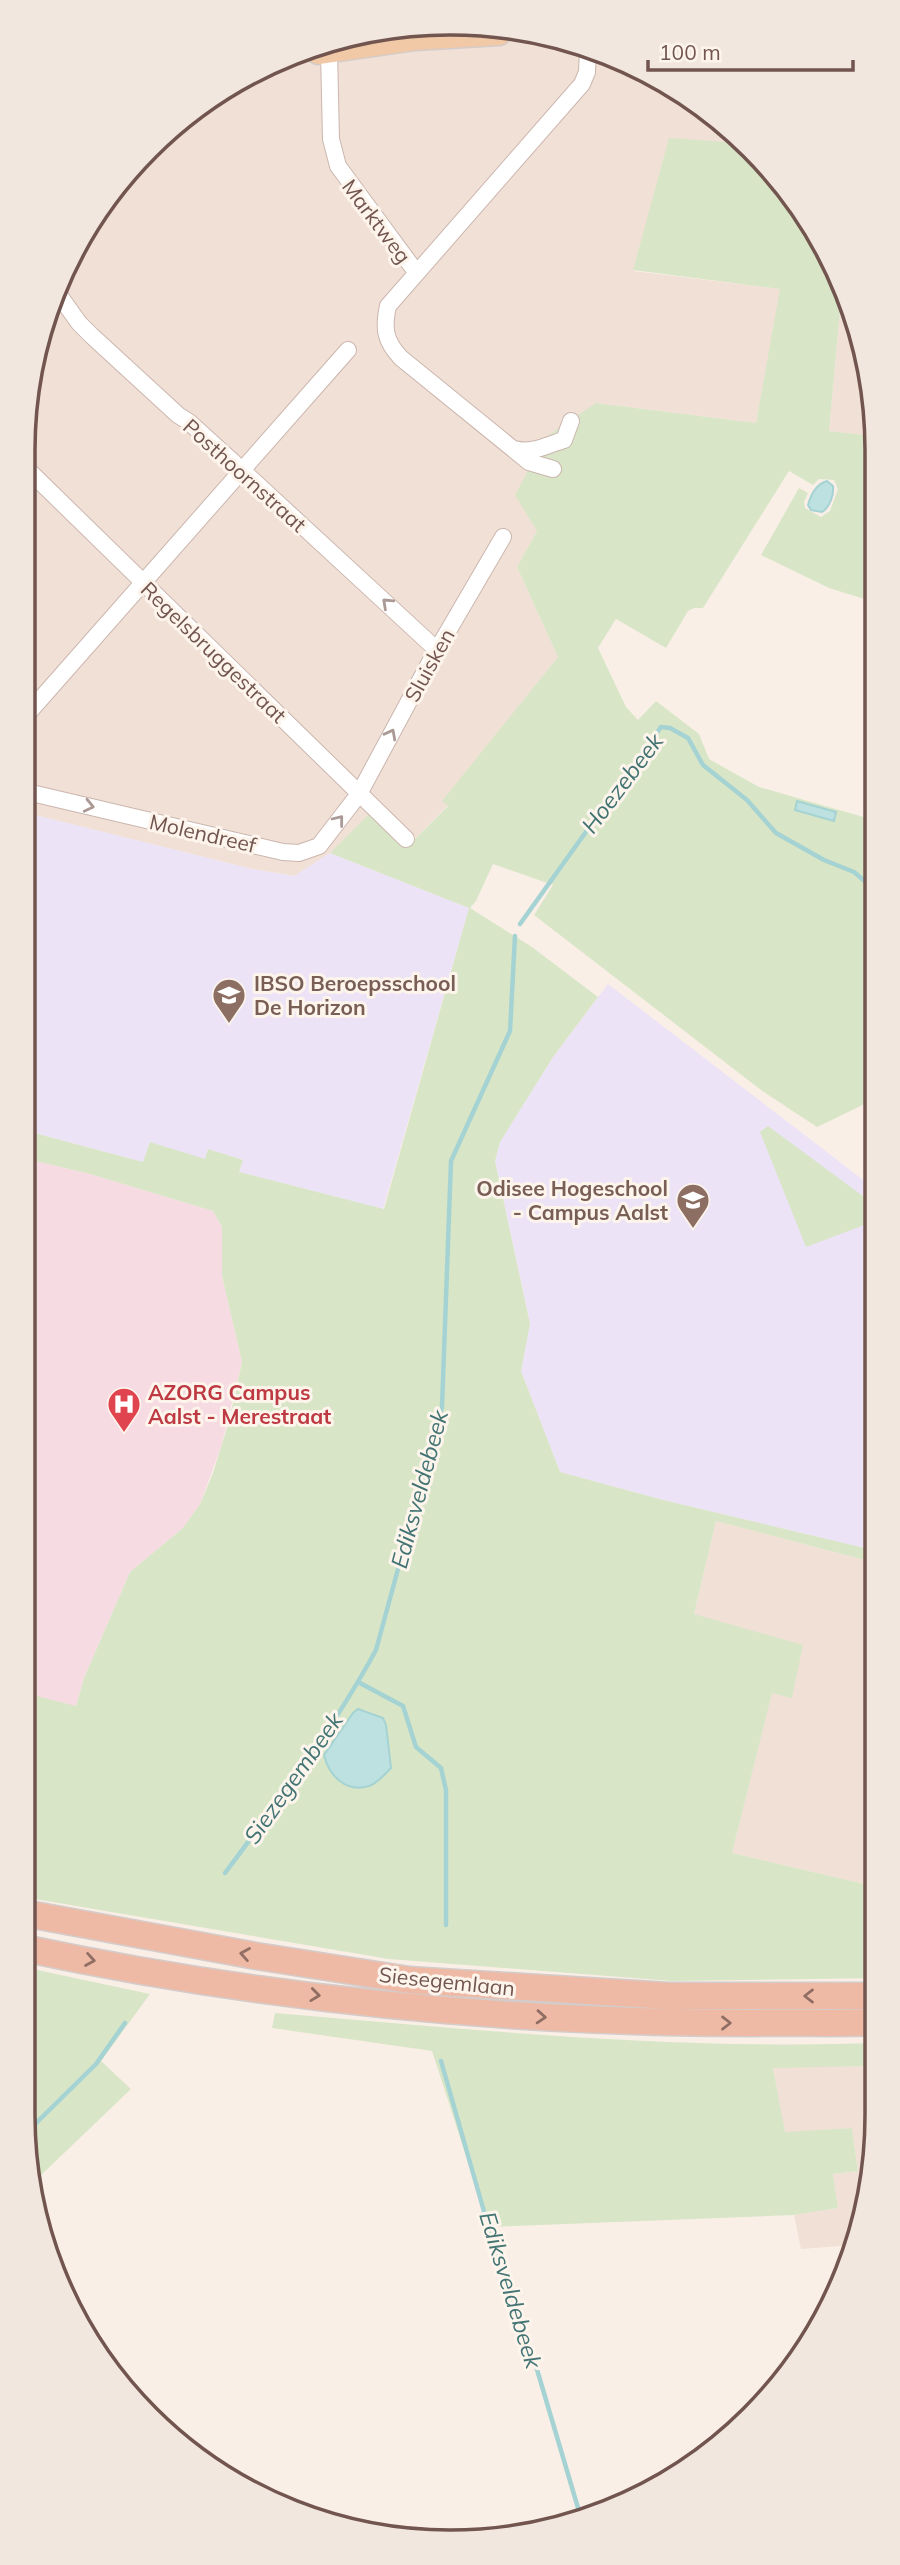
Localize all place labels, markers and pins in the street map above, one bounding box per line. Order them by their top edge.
place label: IBSO Beroepsschool De Horizon [254,970,456,1020]
school or university icon: IBSO Beroepsschool De Horizon [210,976,248,1025]
place label: Odisee Hogeschool - Campus Aalst [476,1175,668,1225]
school or university icon: Odisee Hogeschool - Campus Aalst [674,1181,712,1230]
place label: AZORG Campus Aalst - Merestraat [148,1379,331,1429]
hospital icon: AZORG Campus Aalst - Merestraat [105,1385,143,1434]

